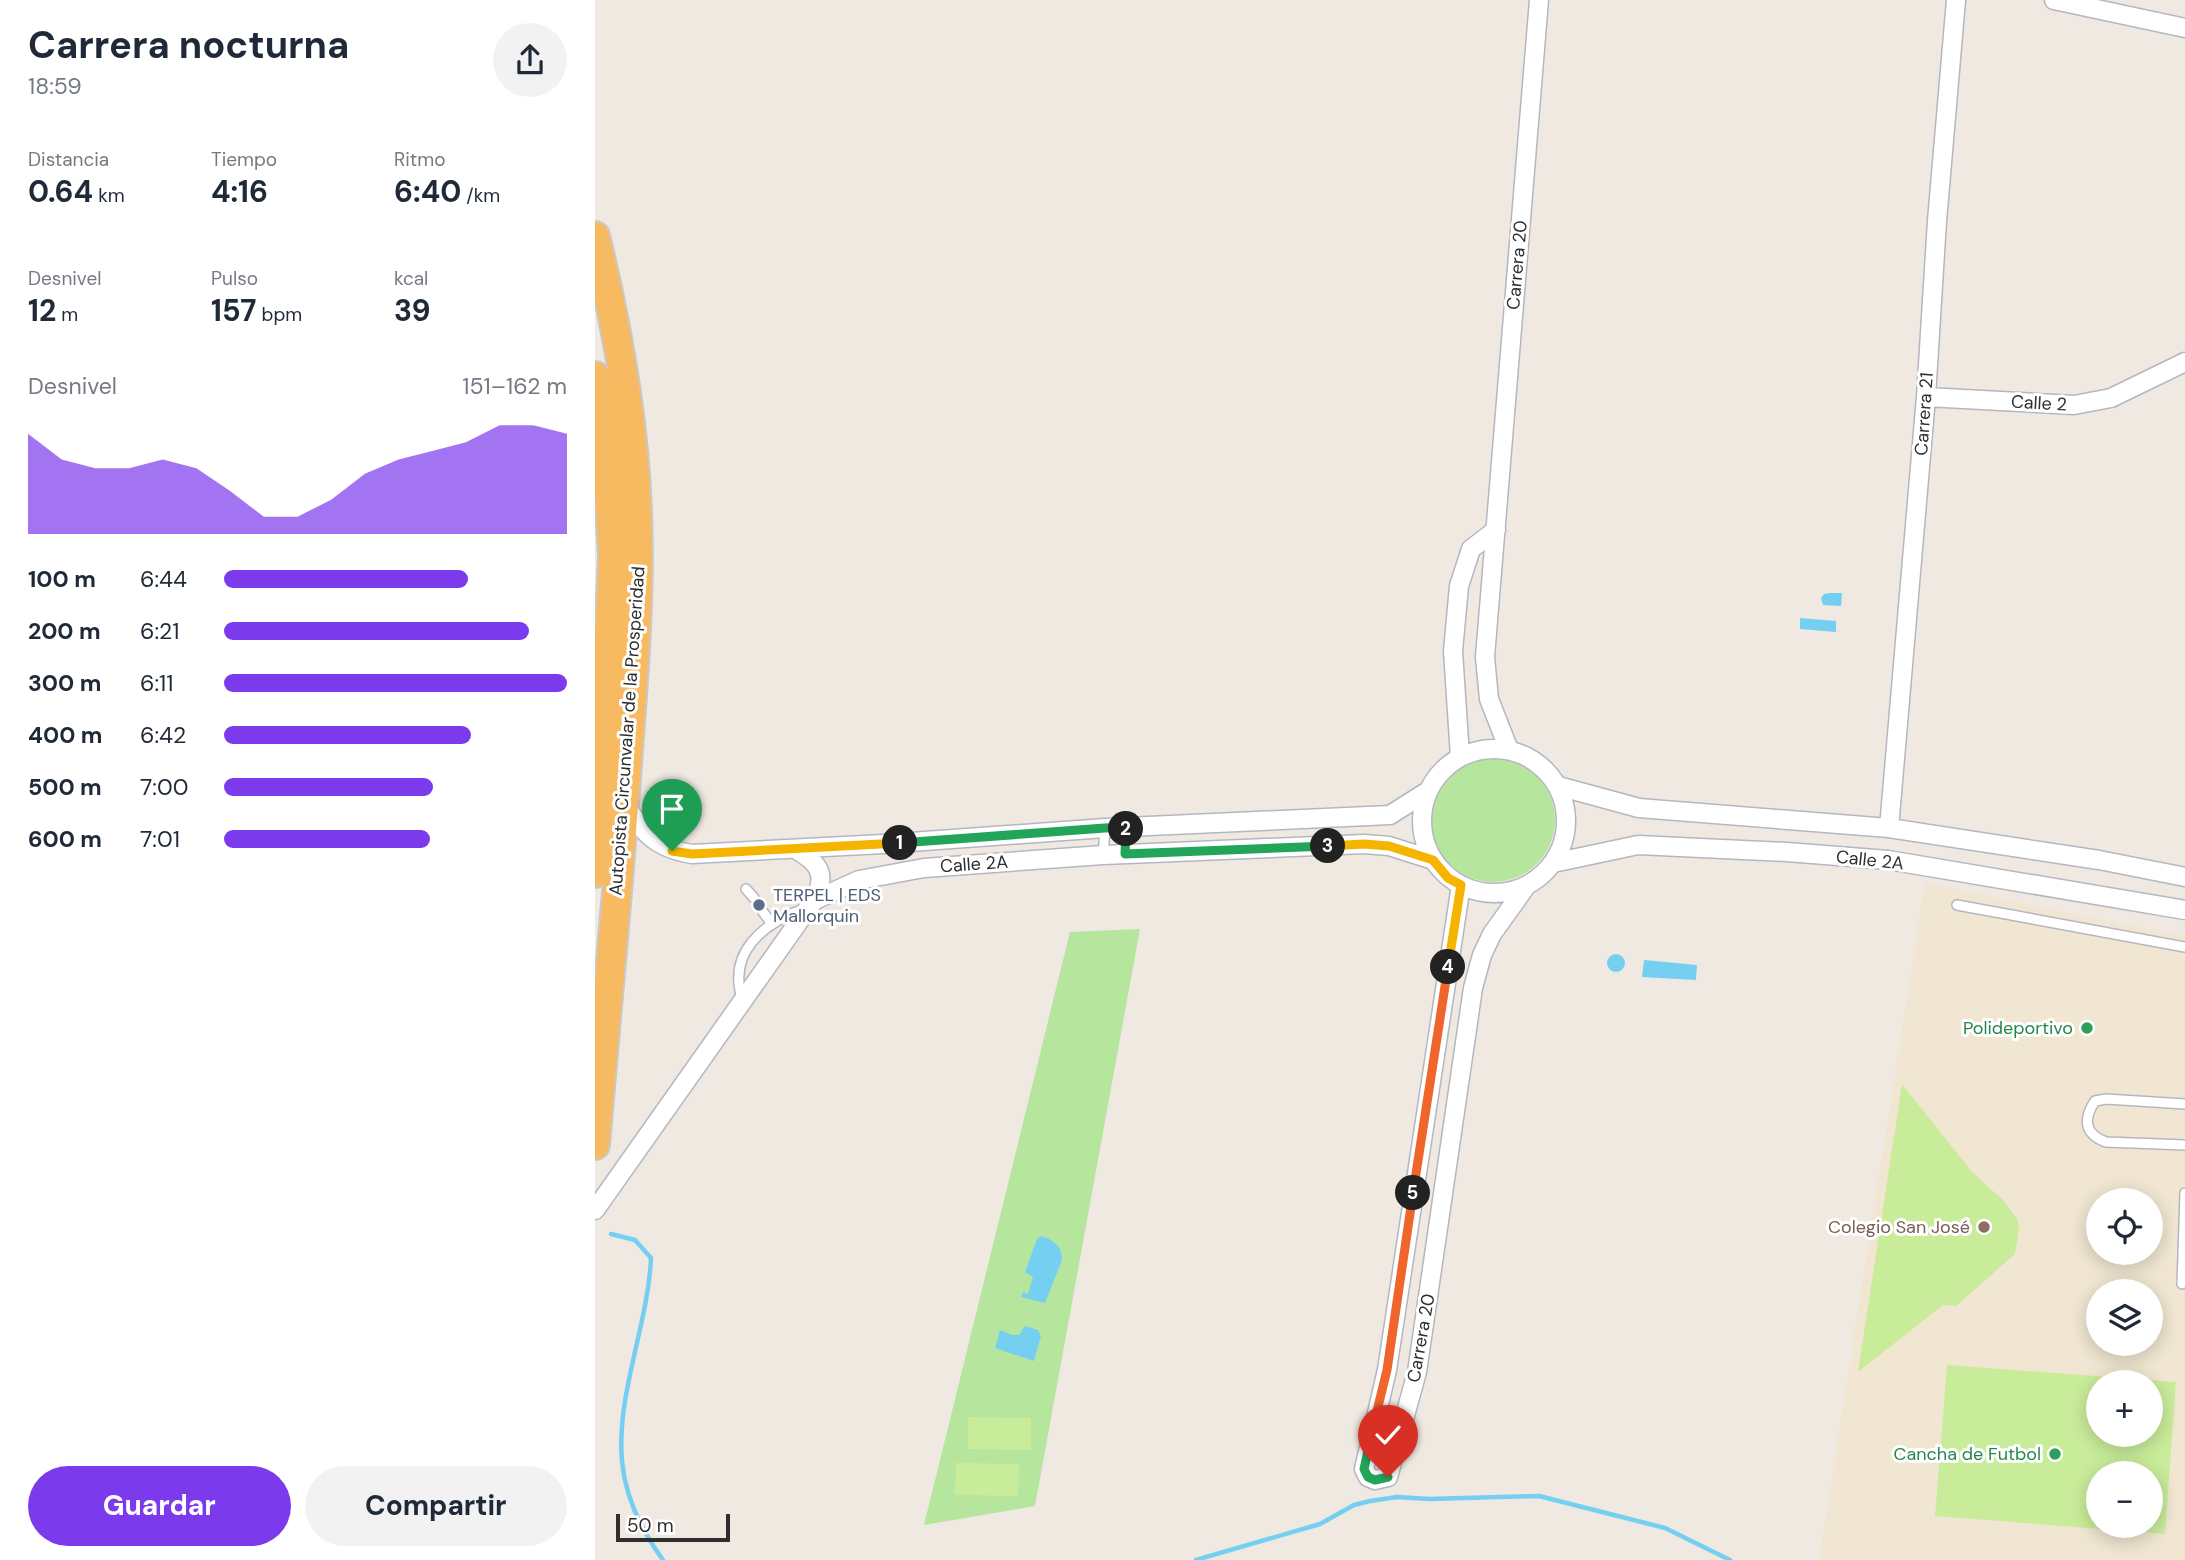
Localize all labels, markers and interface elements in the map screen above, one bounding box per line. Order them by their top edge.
text: Carrera nocturna [28,20,349,70]
button: share [493,23,567,97]
text: 18:59 [28,71,82,101]
text: Distancia [28,147,109,172]
text: Tiempo [211,147,277,172]
text: Ritmo [394,147,446,172]
text: 0.64 [28,172,93,211]
text: 4:16 [211,172,268,211]
text: 6:40 [394,172,461,211]
text: km [93,183,125,208]
text: /km [461,183,500,208]
street label: Carrera 20 [1501,219,1533,311]
text: Desnivel [28,266,101,291]
text: Pulso [211,266,258,291]
text: kcal [394,266,428,291]
text: 12 [28,291,56,330]
text: 157 [211,291,256,330]
text: 39 [394,291,430,330]
text: m [56,302,78,327]
text: bpm [256,302,302,327]
text: Desnivel [28,371,117,401]
text: 151–162 m [462,371,567,401]
street label: Carrera 21 [1909,372,1939,456]
street label: Calle 2 [2010,390,2068,416]
text: 100 m [28,564,96,594]
text: 6:44 [140,564,187,594]
street label: Autopista Circunvalar de la Prosperidad [604,566,650,896]
text: 200 m [28,616,101,646]
text: 6:21 [140,616,180,646]
text: 300 m [28,668,101,698]
text: 6:11 [140,668,173,698]
text: 400 m [28,720,102,750]
text: 6:42 [140,720,186,750]
text: 500 m [28,772,102,802]
text: 7:00 [140,772,188,802]
pin [642,779,702,851]
icon: arrive [653,790,691,828]
pin: 2 [1109,812,1143,846]
text: 2 [1120,816,1131,841]
text: 600 m [28,824,102,854]
text: 7:01 [140,824,180,854]
pin: 1 [883,826,917,860]
pin: 3 [1311,828,1345,864]
text: 1 [896,830,903,855]
text: 3 [1322,833,1333,858]
street label: Calle 2A [1835,845,1905,875]
street label: Calle 2A [939,850,1009,878]
place label: TERPEL | EDS Mallorquin [773,883,881,928]
marker: TERPEL | EDS Mallorquin [751,897,767,913]
pin: 4 [1431,950,1465,984]
text: 4 [1441,954,1454,979]
place label: Polideportivo [1963,1016,2073,1040]
marker: Polideportivo [2079,1020,2095,1036]
pin: 5 [1395,1176,1431,1210]
text: 5 [1407,1180,1418,1205]
map controls [2086,1188,2163,1538]
button: locate [2086,1188,2163,1265]
place label: Colegio San José [1828,1215,1970,1239]
marker: Colegio San José [1976,1219,1992,1235]
button: layers [2086,1279,2163,1356]
street label: Carrera 20 [1401,1292,1441,1384]
button: + [2086,1370,2163,1447]
pin [1358,1405,1418,1477]
icon: check [1369,1416,1407,1454]
place label: Cancha de Futbol [1893,1442,2041,1466]
marker: Cancha de Futbol [2047,1446,2063,1462]
button: − [2086,1461,2163,1538]
button: Guardar [28,1466,291,1546]
button: Compartir [305,1466,567,1546]
scale bar [616,1511,730,1543]
text: 50 m [627,1513,674,1538]

